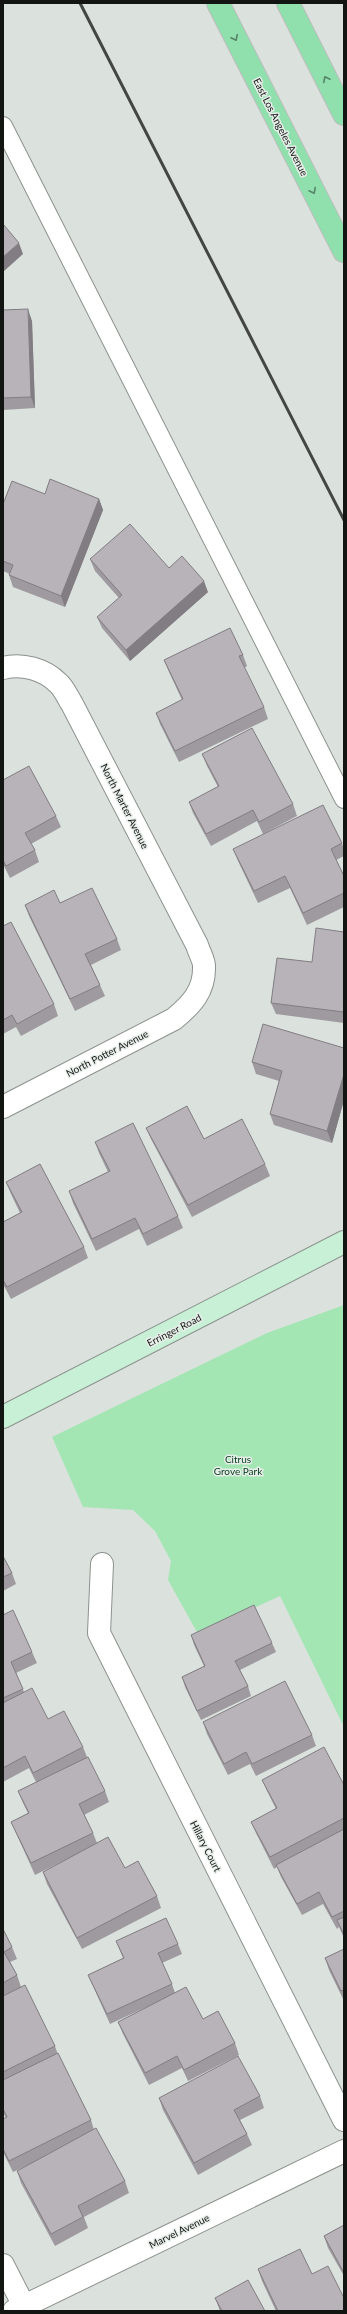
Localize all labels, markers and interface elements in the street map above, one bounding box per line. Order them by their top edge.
one-way arrow [231,34,238,41]
street label: East Los Angeles Avenue [251,76,311,178]
one-way arrow [324,76,331,84]
one-way arrow [309,187,316,194]
street label: North Marter Avenue [98,761,152,851]
street label: North Potter Avenue [64,1027,150,1079]
street label: Erringer Road [145,1311,203,1349]
park label: Citrus Grove Park [214,1453,263,1477]
street label: Hillary Court [188,1818,224,1874]
street label: Marvel Avenue [147,2211,211,2251]

